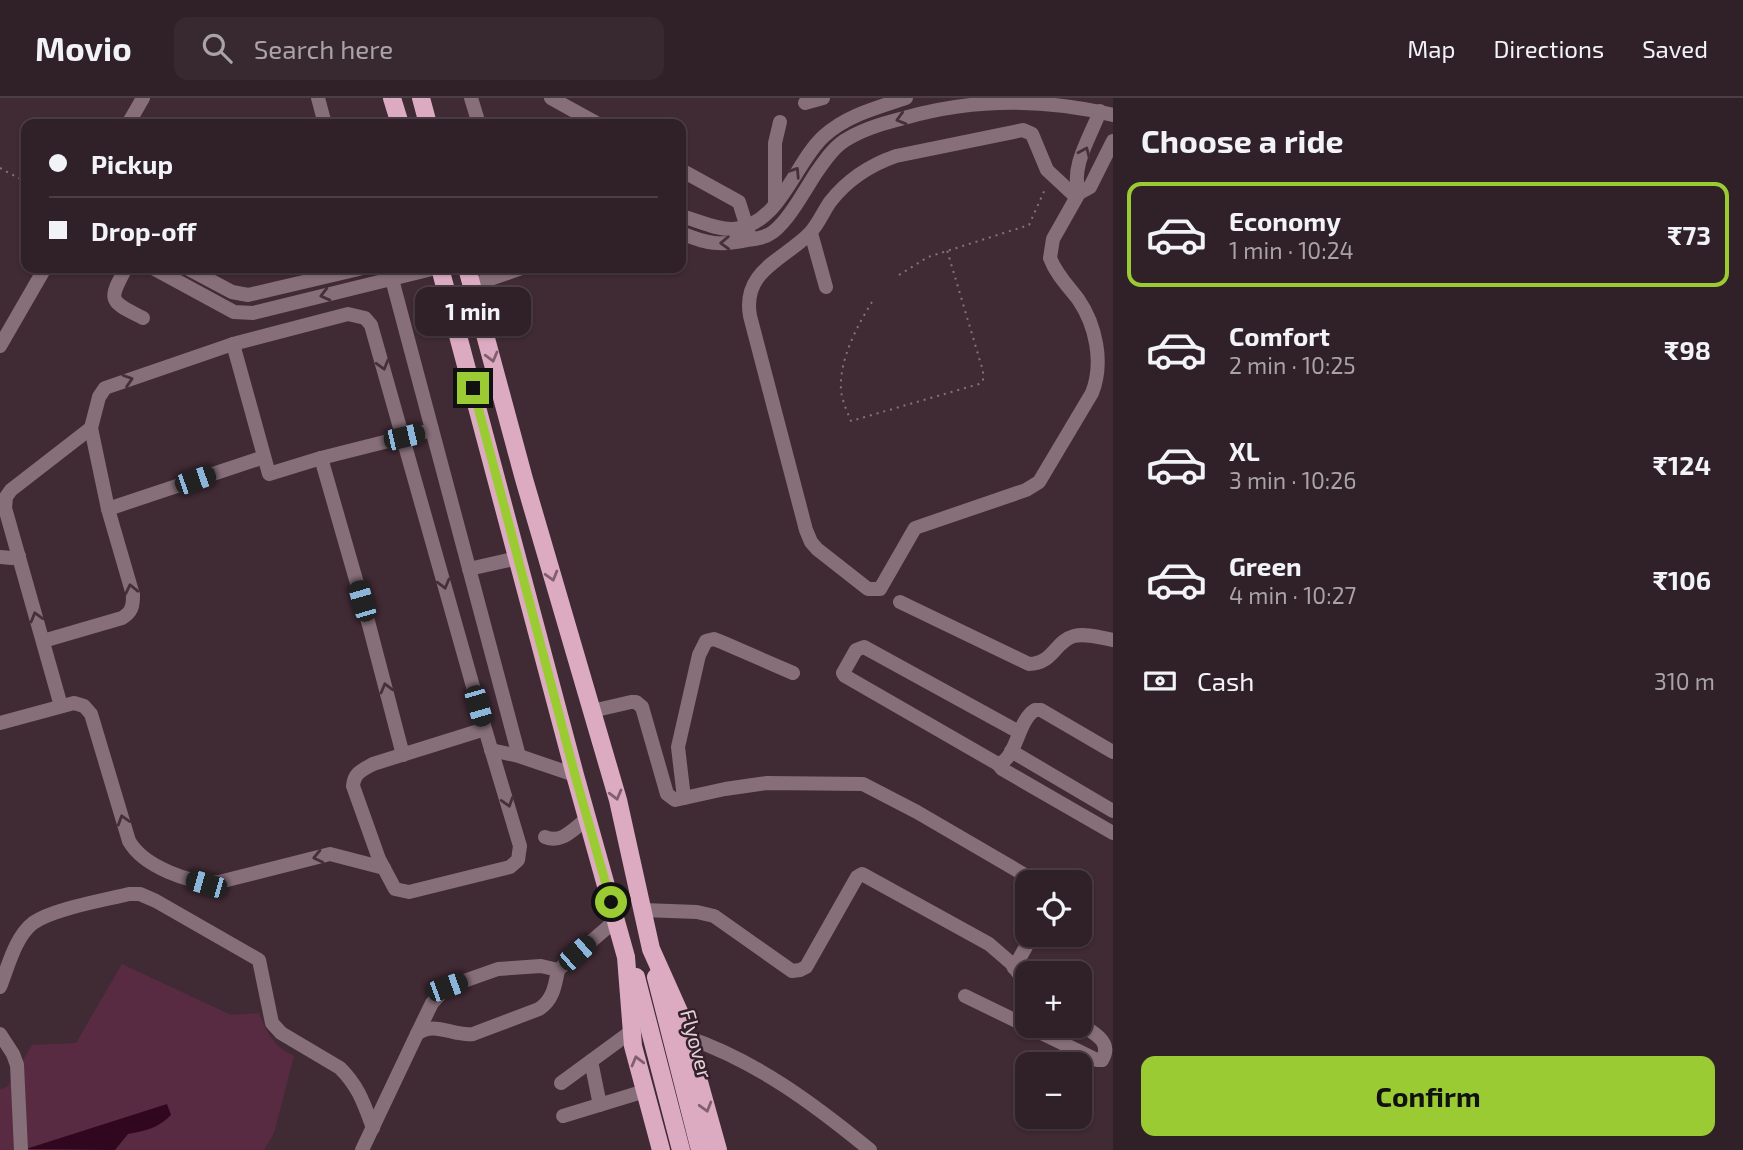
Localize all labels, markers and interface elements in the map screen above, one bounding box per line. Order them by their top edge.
search box [174,17,664,80]
text: Movio [35,28,132,68]
icon: search [198,29,236,67]
text: Search here [254,33,393,64]
text: Map [1407,34,1455,63]
text: Directions [1493,34,1604,63]
text: Saved [1642,34,1708,63]
one-way arrow [895,110,907,125]
text: Choose a ride [1141,121,1344,159]
one-way arrow [1076,146,1090,158]
text: Pickup [91,148,173,179]
one-way arrow [787,167,800,180]
icon: car [1145,203,1208,266]
text: Economy [1229,205,1341,236]
text: Drop-off [91,215,196,246]
text: ₹73 [1667,219,1711,250]
one-way arrow [719,236,730,251]
text: 1 min · 10:24 [1229,236,1354,264]
callout: 1 min [415,286,531,336]
one-way arrow [319,287,331,301]
text: 1 min [445,297,501,325]
icon: car [1145,318,1208,381]
text: Comfort [1229,320,1330,351]
text: ₹98 [1664,334,1711,365]
one-way arrow [484,351,498,363]
text: 2 min · 10:25 [1229,351,1356,379]
one-way arrow [374,359,389,371]
route end [457,372,489,404]
one-way arrow [122,373,134,388]
car [382,422,427,452]
icon: car [1145,433,1208,496]
text: XL [1229,435,1260,466]
text: ₹124 [1653,449,1711,480]
car [172,463,219,497]
text: 3 min · 10:26 [1229,466,1356,494]
icon: car [1145,548,1208,611]
text: Green [1229,550,1302,581]
text: ₹106 [1653,564,1711,595]
one-way arrow [544,570,559,582]
car [347,578,378,624]
one-way arrow [436,578,451,590]
text: 4 min · 10:27 [1229,581,1356,609]
one-way arrow [124,583,139,595]
one-way arrow [29,611,44,623]
icon: cash [1141,662,1179,700]
text: Cash [1197,665,1254,696]
text: 310 m [1654,667,1715,695]
one-way arrow [379,683,394,695]
car [463,683,494,729]
one-way arrow [608,789,623,801]
one-way arrow [499,796,514,808]
one-way arrow [116,815,131,827]
one-way arrow [312,849,324,863]
car [183,868,230,900]
map controls [1015,870,1092,1129]
button: locate [1015,870,1092,947]
route start [595,886,627,918]
car [555,931,600,975]
button: + [1015,961,1092,1038]
car [424,970,471,1004]
street label: Flyover [676,1006,719,1081]
button: − [1015,1052,1092,1129]
one-way arrow [631,1055,645,1067]
button: Confirm [1141,1056,1715,1136]
one-way arrow [697,1101,712,1113]

